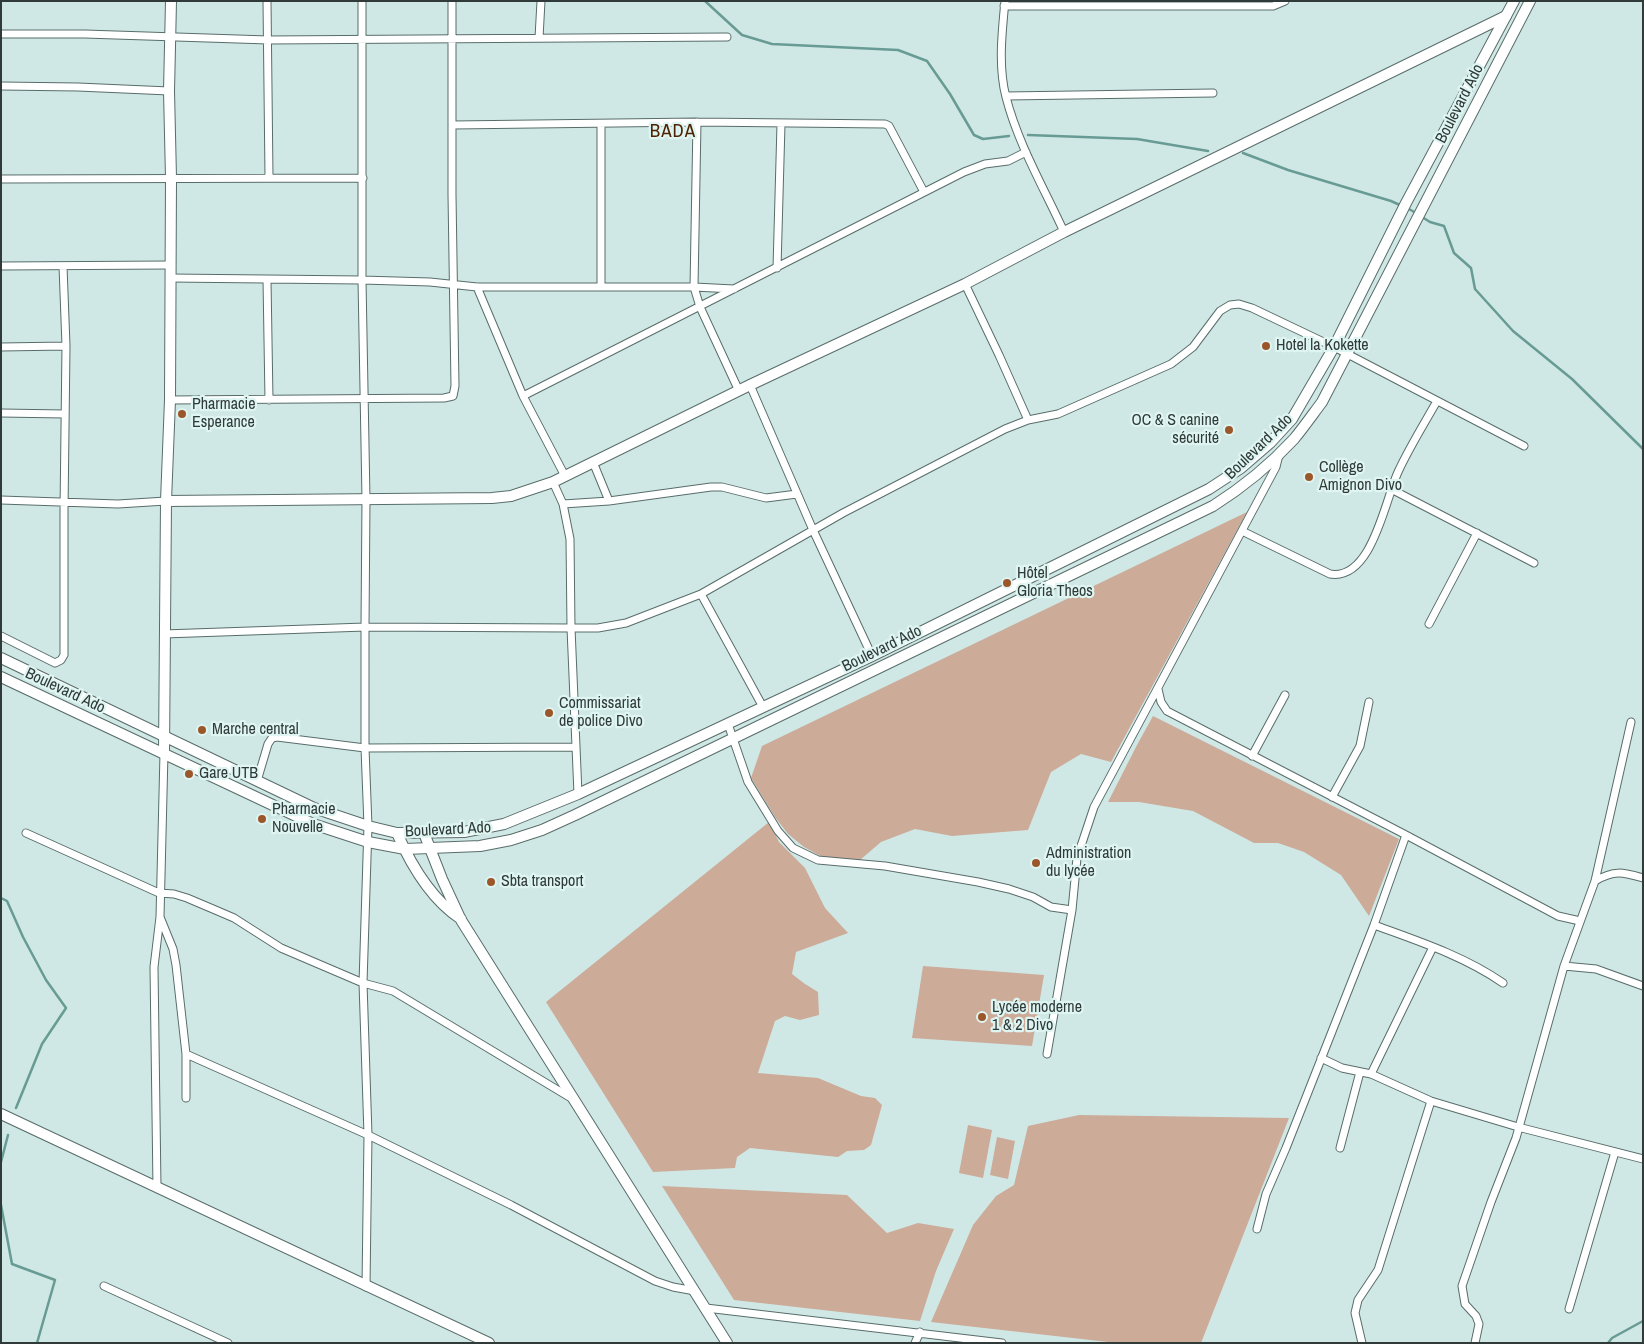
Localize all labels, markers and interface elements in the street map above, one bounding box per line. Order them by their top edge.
street label: Boulevard Ado [1432,61,1488,147]
district label: BADA [649,121,697,143]
place label: Hotel la Kokette [1276,336,1369,356]
marker: Hotel la Kokette [1260,340,1272,352]
place label: Pharmacie Esperance [192,395,255,433]
marker: Pharmacie Esperance [176,408,188,420]
street label: Boulevard Ado [1221,410,1297,484]
place label: OC & S canine sécurité [1131,411,1219,449]
marker: OC & S canine sécurité [1223,424,1235,436]
place label: Collège Amignon Divo [1319,458,1402,496]
marker: Collège Amignon Divo [1303,471,1315,483]
place label: Hôtel Gloria Theos [1017,564,1093,602]
marker: Hôtel Gloria Theos [1001,577,1013,589]
street label: Boulevard Ado [839,622,925,676]
street label: Boulevard Ado [22,664,108,718]
place label: Commissariat de police Divo [559,694,643,732]
marker: Commissariat de police Divo [543,707,555,719]
place label: Marche central [212,720,299,740]
marker: Marche central [196,724,208,736]
place label: Gare UTB [199,764,258,784]
marker: Gare UTB [183,768,195,780]
place label: Pharmacie Nouvelle [272,800,335,838]
marker: Pharmacie Nouvelle [256,813,268,825]
street label: Boulevard Ado [405,818,491,842]
place label: Administration du lycée [1046,844,1131,882]
marker: Administration du lycée [1030,857,1042,869]
place label: Sbta transport [501,872,583,892]
marker: Sbta transport [485,876,497,888]
place label: Lycée moderne 1 & 2 Divo [992,998,1082,1036]
marker: Lycée moderne 1 & 2 Divo [976,1011,988,1023]

